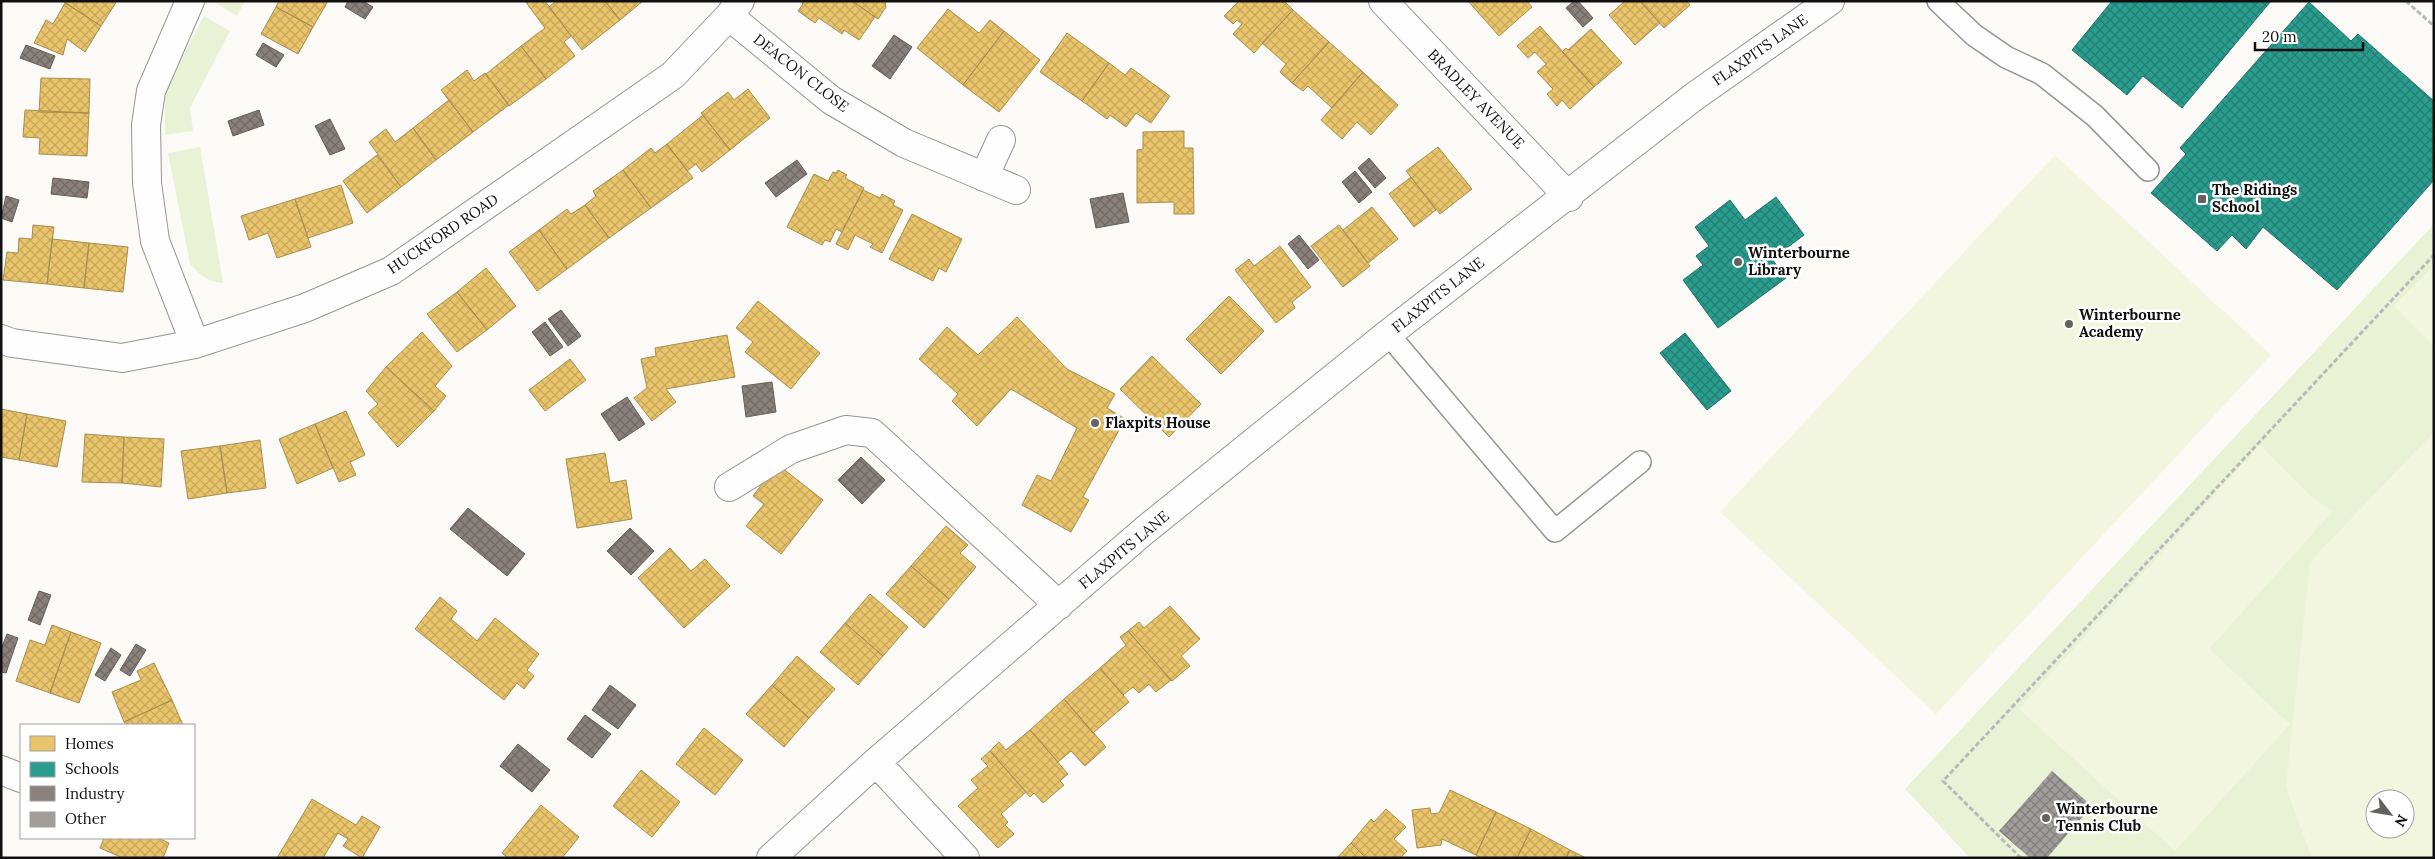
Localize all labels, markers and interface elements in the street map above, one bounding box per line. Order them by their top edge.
street label: FLAXPITS LANE [1708,10,1811,90]
scale bar [2255,20,2362,52]
text: 20 m [2262,27,2297,46]
street label: DEACON CLOSE [750,29,853,116]
street label: BRADLEY AVENUE [1424,45,1529,152]
place label: The Ridings School [2212,180,2297,216]
street label: HUCKFORD ROAD [384,189,502,278]
marker: The Ridings School [2196,193,2208,205]
place label: Winterbourne Library [1748,243,1850,279]
street label: FLAXPITS LANE [1388,253,1488,337]
marker: Winterbourne Library [1732,256,1744,268]
place label: Winterbourne Academy [2079,305,2181,341]
marker: Winterbourne Academy [2063,318,2075,330]
place label: Flaxpits House [1105,413,1211,432]
marker: Flaxpits House [1089,417,1101,429]
street label: FLAXPITS LANE [1075,506,1173,593]
legend [20,724,195,839]
text: Homes [65,734,114,753]
text: Schools [65,759,119,778]
text: Industry [65,784,124,803]
north arrow [2365,789,2415,839]
place label: Winterbourne Tennis Club [2056,799,2158,835]
text: Other [65,809,107,828]
text: N [2391,811,2412,830]
marker: Winterbourne Tennis Club [2040,812,2052,824]

